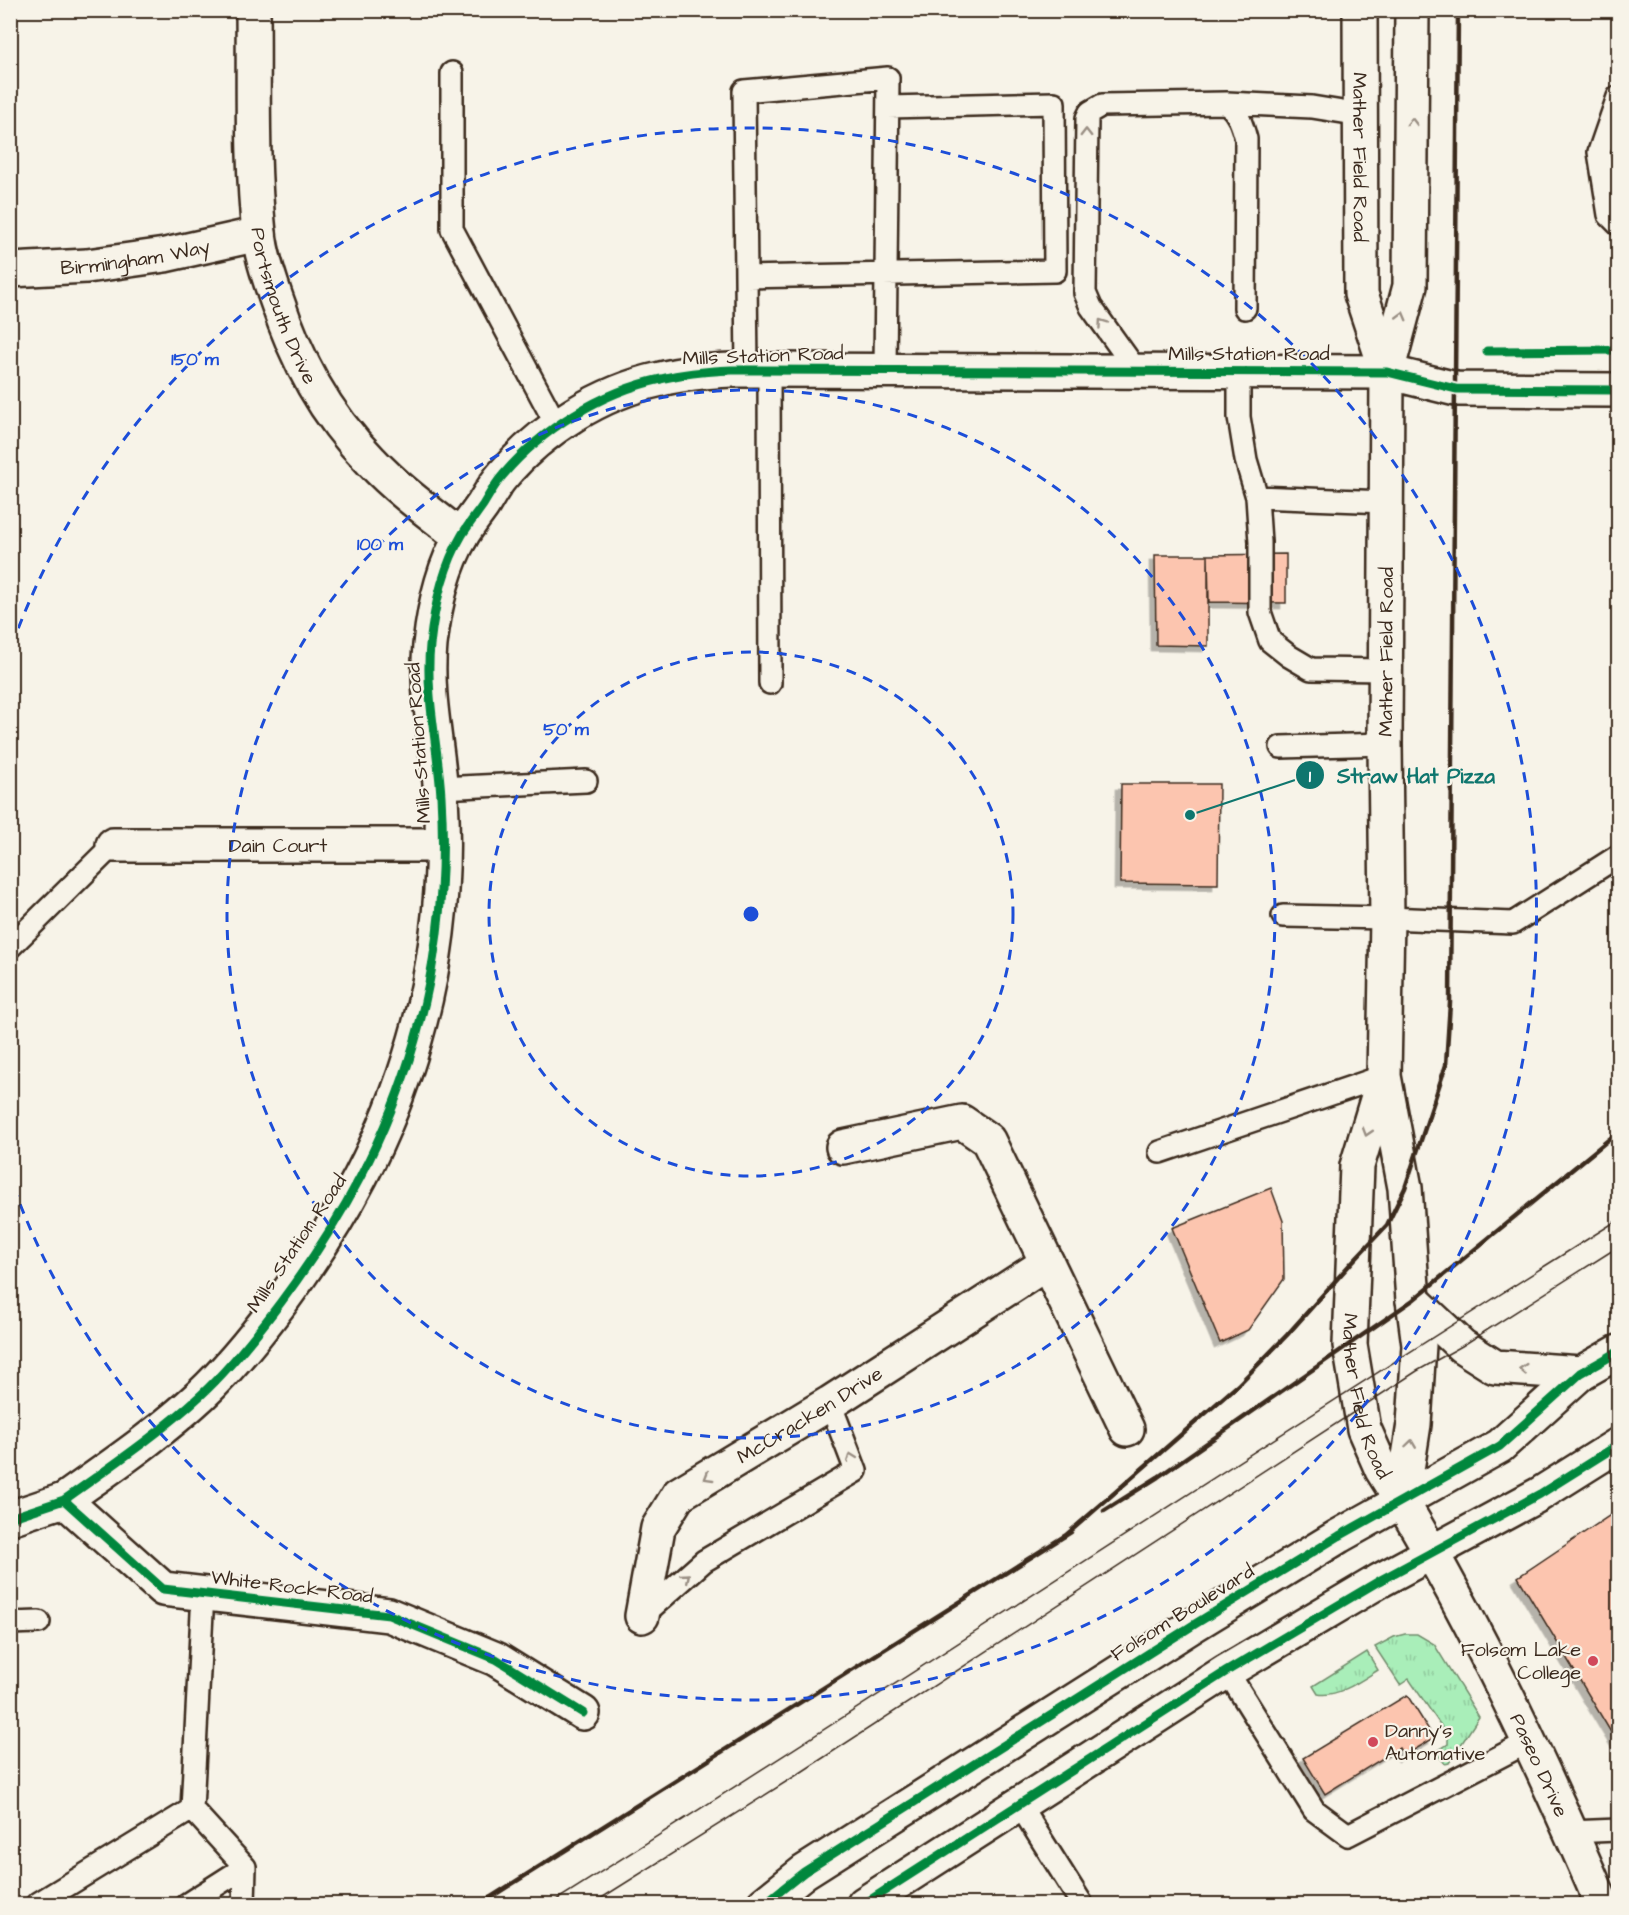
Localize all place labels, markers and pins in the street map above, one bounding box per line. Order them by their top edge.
callout: Straw Hat Pizza [1295,756,1507,795]
centre of rings [741,904,761,924]
place label: Folsom Lake College [1461,1636,1581,1688]
marker: Folsom Lake College [1586,1654,1600,1668]
place label: Danny's Automative [1385,1717,1486,1768]
marker: Danny's Automative [1366,1735,1380,1749]

